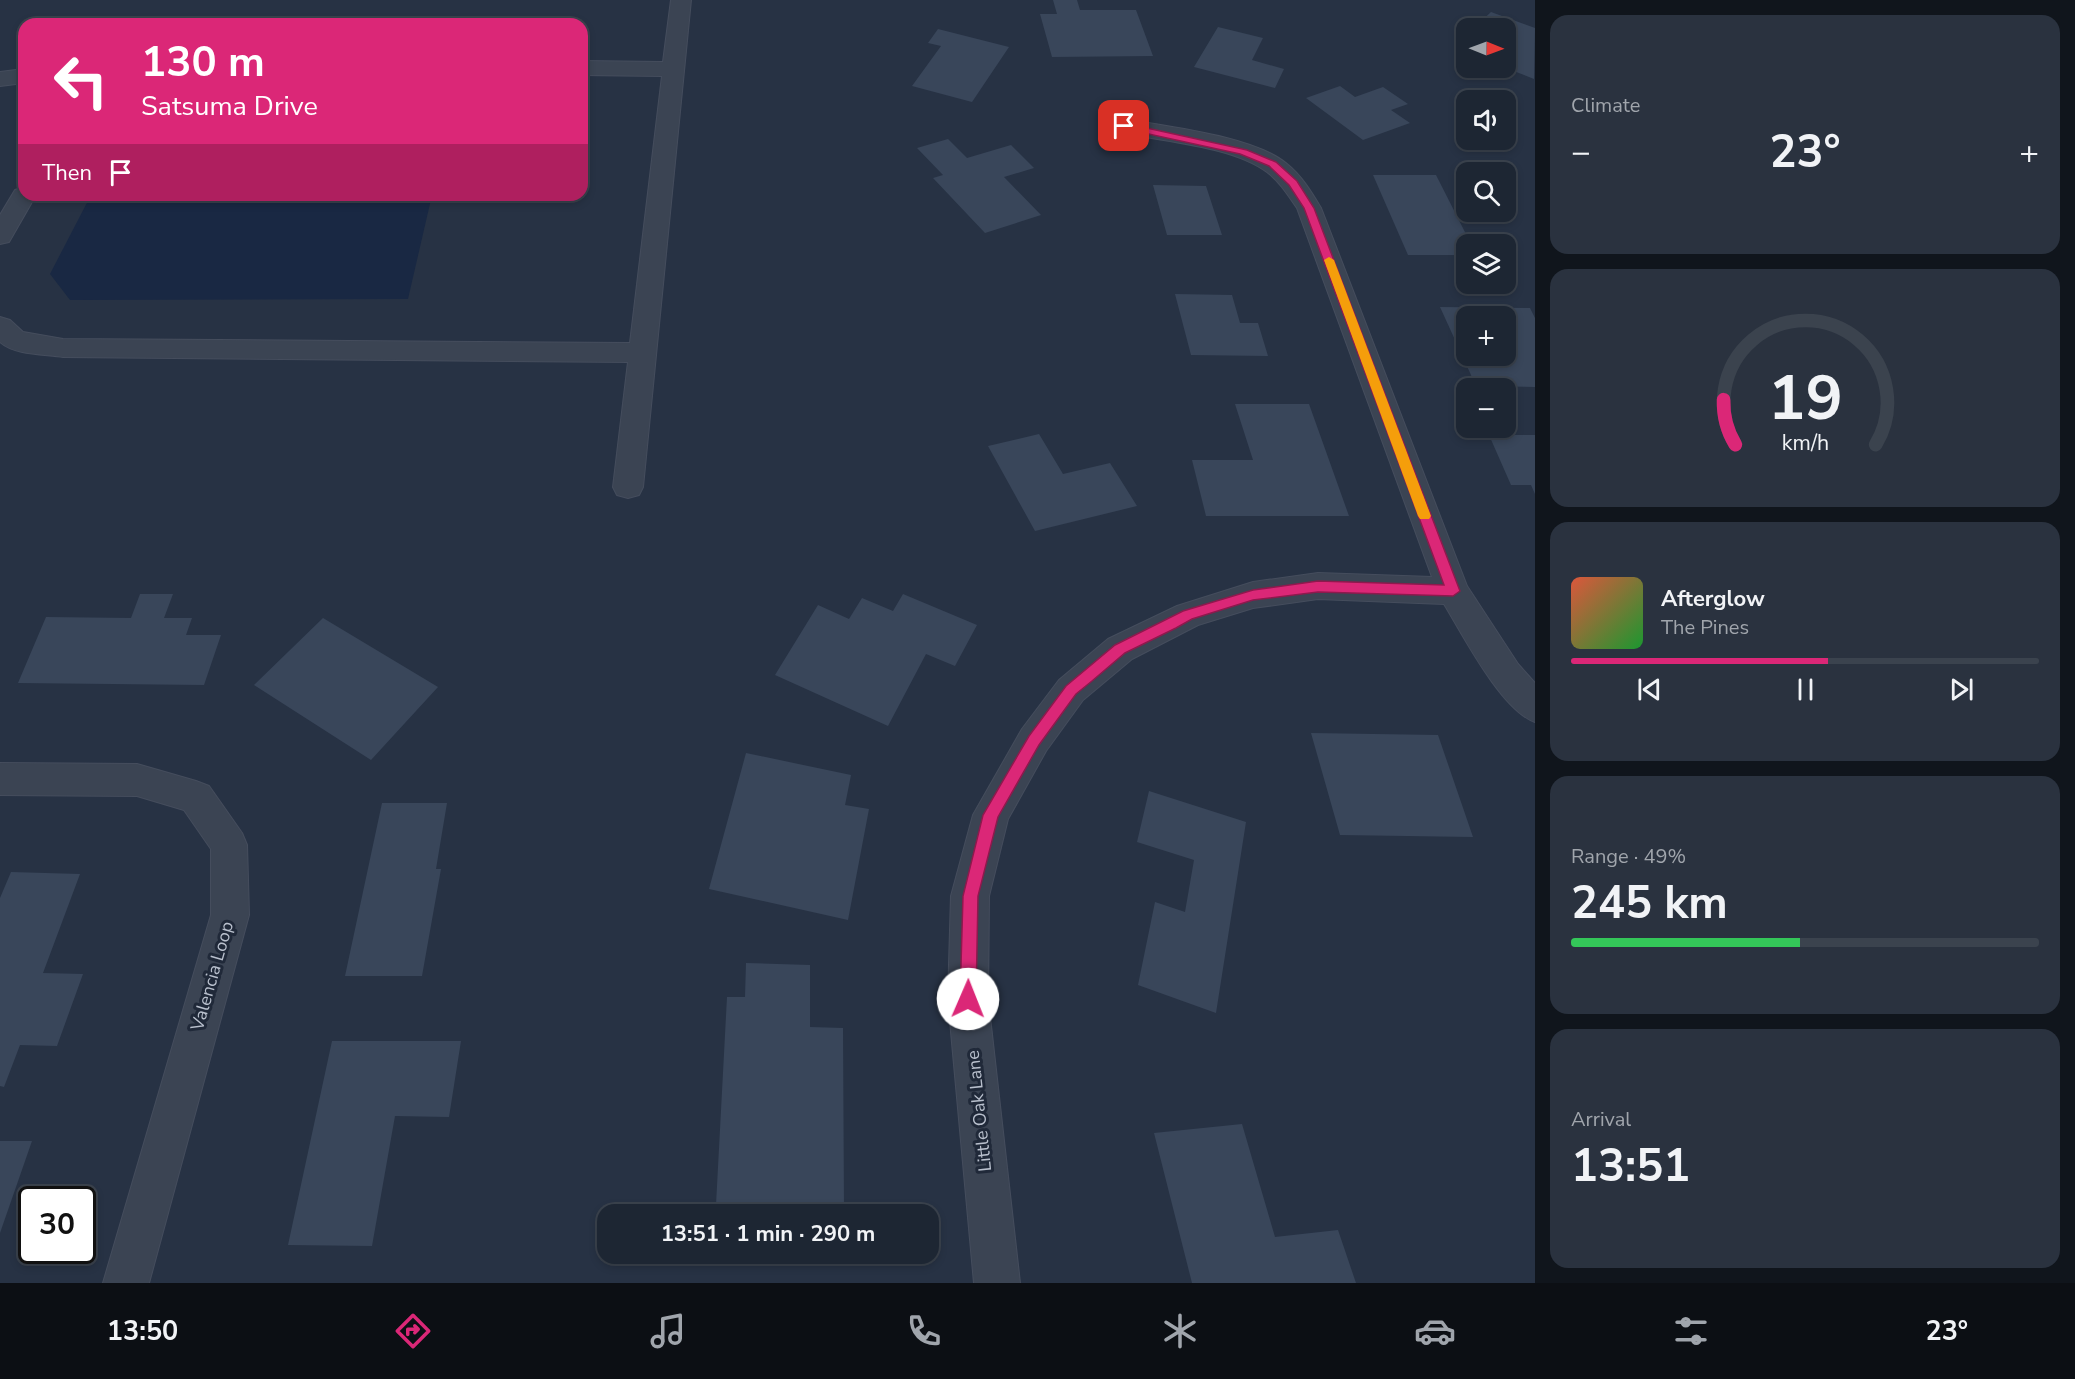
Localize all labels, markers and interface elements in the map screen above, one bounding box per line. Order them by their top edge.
north arrow [1456,18,1516,78]
map controls [1456,18,1516,438]
text: 130 m [141,34,265,91]
icon: left [42,42,120,120]
text: Satsuma Drive [141,88,318,125]
button: sound [1456,90,1516,150]
text: Climate [1571,92,1640,119]
pin [1098,100,1149,151]
icon: arrive [1107,109,1140,142]
text: 23° [1769,122,1841,183]
text: − [1571,130,1591,175]
text: + [2019,130,2039,175]
icon: arrive [104,156,137,189]
text: Then [42,158,92,188]
button: search [1456,162,1516,222]
button: layers [1456,234,1516,294]
button: + [1456,306,1516,366]
text: 19 [1768,356,1842,441]
button: − [1456,378,1516,438]
text: km/h [1781,428,1829,458]
text: Afterglow [1661,584,1765,614]
text: The Pines [1661,614,1749,641]
icon: previous [1633,673,1666,706]
icon: pause [1789,673,1822,706]
icon: next [1945,673,1978,706]
text: Range · 49% [1571,843,1686,870]
text: 245 km [1571,873,1728,934]
street label: Valencia Loop [185,918,239,1034]
position arrow [936,967,1000,1031]
street label: Little Oak Lane [961,1049,997,1173]
text: Arrival [1571,1106,1631,1133]
text: 13:51 [1571,1136,1690,1197]
speed limit sign: 30 [18,1186,96,1264]
text: 13:51 · 1 min · 290 m [661,1219,875,1249]
icon: directions [392,1310,434,1352]
icon: music [647,1310,689,1352]
icon: phone [903,1310,945,1352]
icon: climate [1159,1310,1201,1352]
icon: car [1414,1310,1456,1352]
icon: filters [1670,1310,1712,1352]
text: 13:50 [107,1313,178,1350]
text: 23° [1925,1313,1968,1350]

